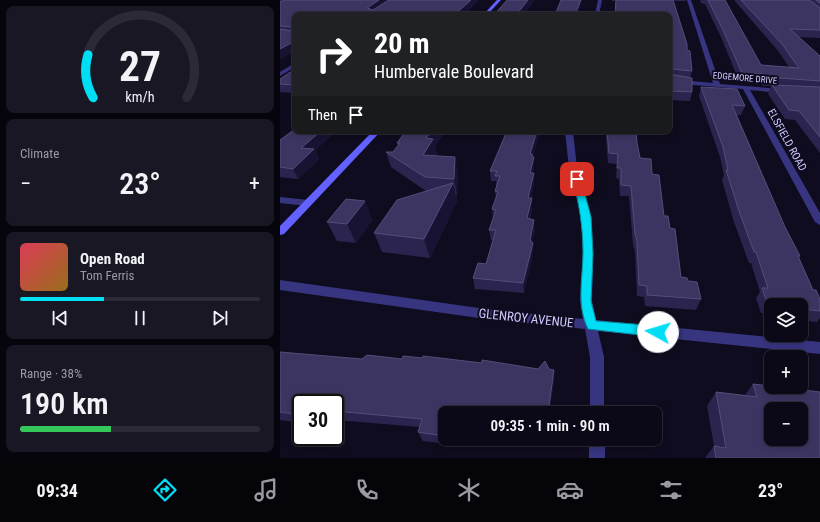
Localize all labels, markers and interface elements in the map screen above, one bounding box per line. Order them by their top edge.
text: 20 m [374,27,430,60]
icon: right [308,28,360,80]
text: 27 [119,41,161,90]
text: Humbervale Boulevard [374,61,534,82]
street label: EDGEMORE DRIVE [712,70,778,86]
text: km/h [125,88,155,104]
icon: arrive [345,104,367,126]
text: Then [308,106,337,124]
street label: ELSFIELD ROAD [765,107,809,173]
text: Climate [20,146,59,161]
pin [560,162,594,196]
text: 23° [119,166,161,201]
icon: arrive [566,168,588,190]
text: − [20,171,31,196]
text: + [249,171,260,196]
text: Open Road [80,250,145,268]
text: Tom Ferris [80,268,134,283]
map controls [764,298,808,446]
button: layers [764,298,808,342]
street label: GLENROY AVENUE [478,306,574,330]
icon: previous [49,307,71,329]
icon: pause [129,307,151,329]
icon: next [209,307,231,329]
position arrow [637,311,679,353]
button: + [764,350,808,394]
text: Range · 38% [20,366,82,381]
text: 190 km [20,386,109,421]
speed limit sign: 30 [292,394,344,446]
button: − [764,402,808,446]
text: 09:35 · 1 min · 90 m [490,417,610,435]
icon: directions [151,476,179,504]
icon: music [252,476,280,504]
icon: phone [353,476,381,504]
icon: climate [455,476,483,504]
icon: car [556,476,584,504]
icon: filters [657,476,685,504]
text: 09:34 [37,480,78,501]
text: 23° [758,480,783,501]

